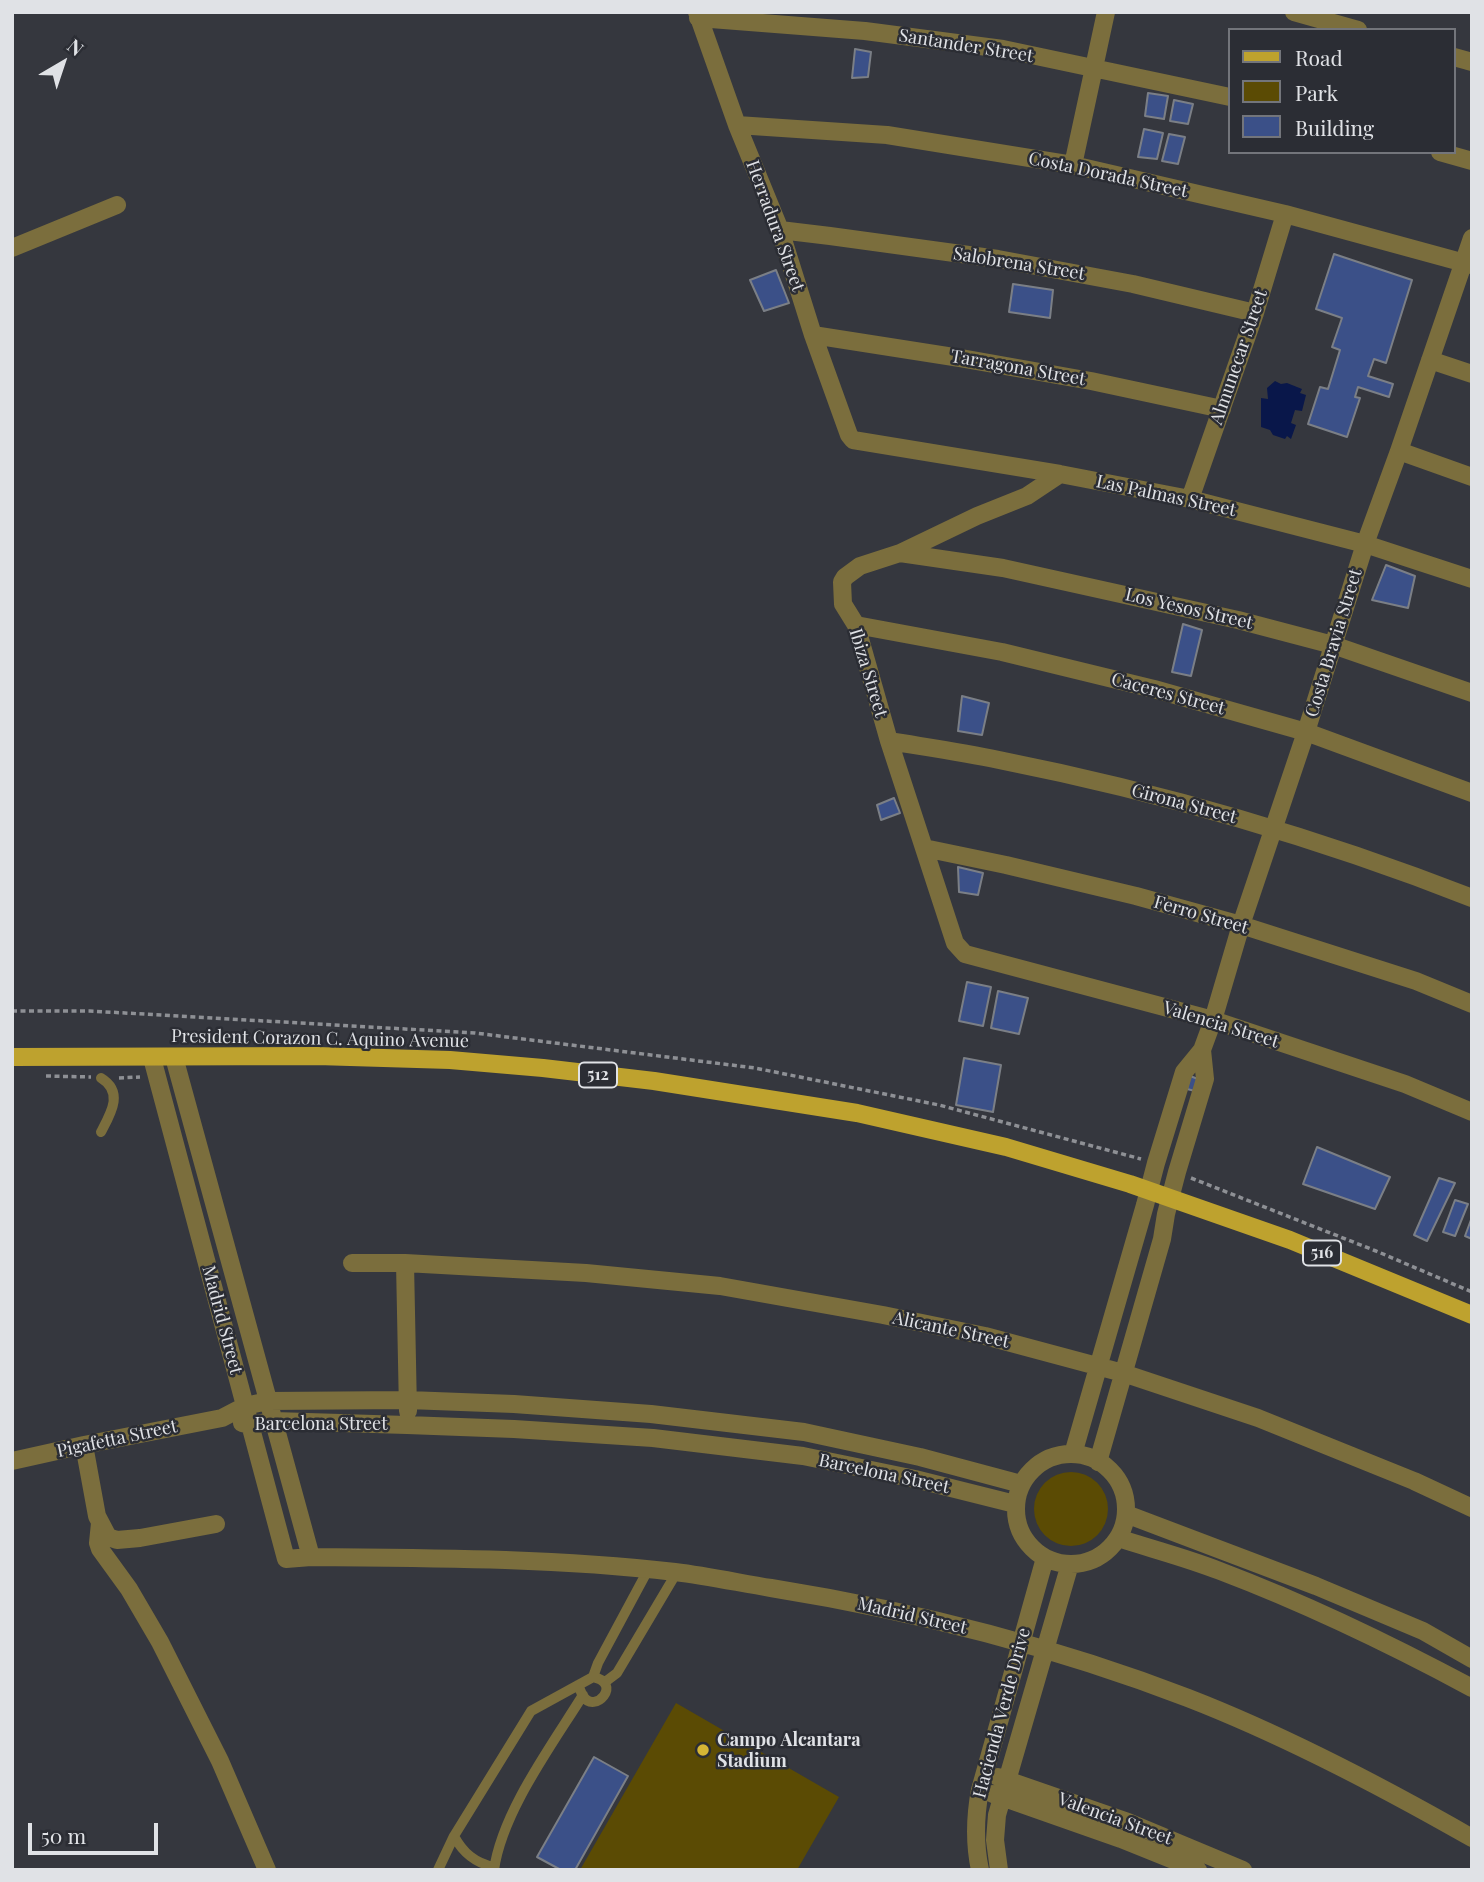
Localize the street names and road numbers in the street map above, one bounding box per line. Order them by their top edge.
street label: Santander Street [897,25,1035,67]
street label: Costa Dorada Street [1026,148,1190,202]
street label: Herradura Street [741,157,809,295]
street label: Salobrena Street [952,243,1086,285]
street label: Almunecar Street [1206,287,1272,427]
street label: Tarragona Street [949,346,1087,390]
street label: Las Palmas Street [1094,471,1238,521]
street label: Costa Bravia Street [1301,566,1367,720]
street label: Los Yesos Street [1123,584,1255,634]
street label: Ibiza Street [844,626,892,720]
street label: Caceres Street [1109,668,1227,720]
street label: Girona Street [1129,780,1239,828]
street label: Ferro Street [1151,891,1251,939]
street label: Valencia Street [1161,997,1281,1053]
street label: President Corazon C. Aquino Avenue [171,1026,469,1052]
road number: 512 [579,1063,617,1088]
road number: 516 [1303,1240,1341,1266]
street label: Madrid Street [197,1263,247,1377]
street label: Alicante Street [891,1307,1011,1353]
street label: Barcelona Street [254,1413,388,1435]
street label: Pigafetta Street [55,1416,179,1462]
street label: Barcelona Street [817,1450,951,1498]
street label: Madrid Street [855,1593,969,1639]
street label: Hacienda Verde Drive [969,1625,1035,1801]
street label: Valencia Street [1055,1788,1175,1850]

